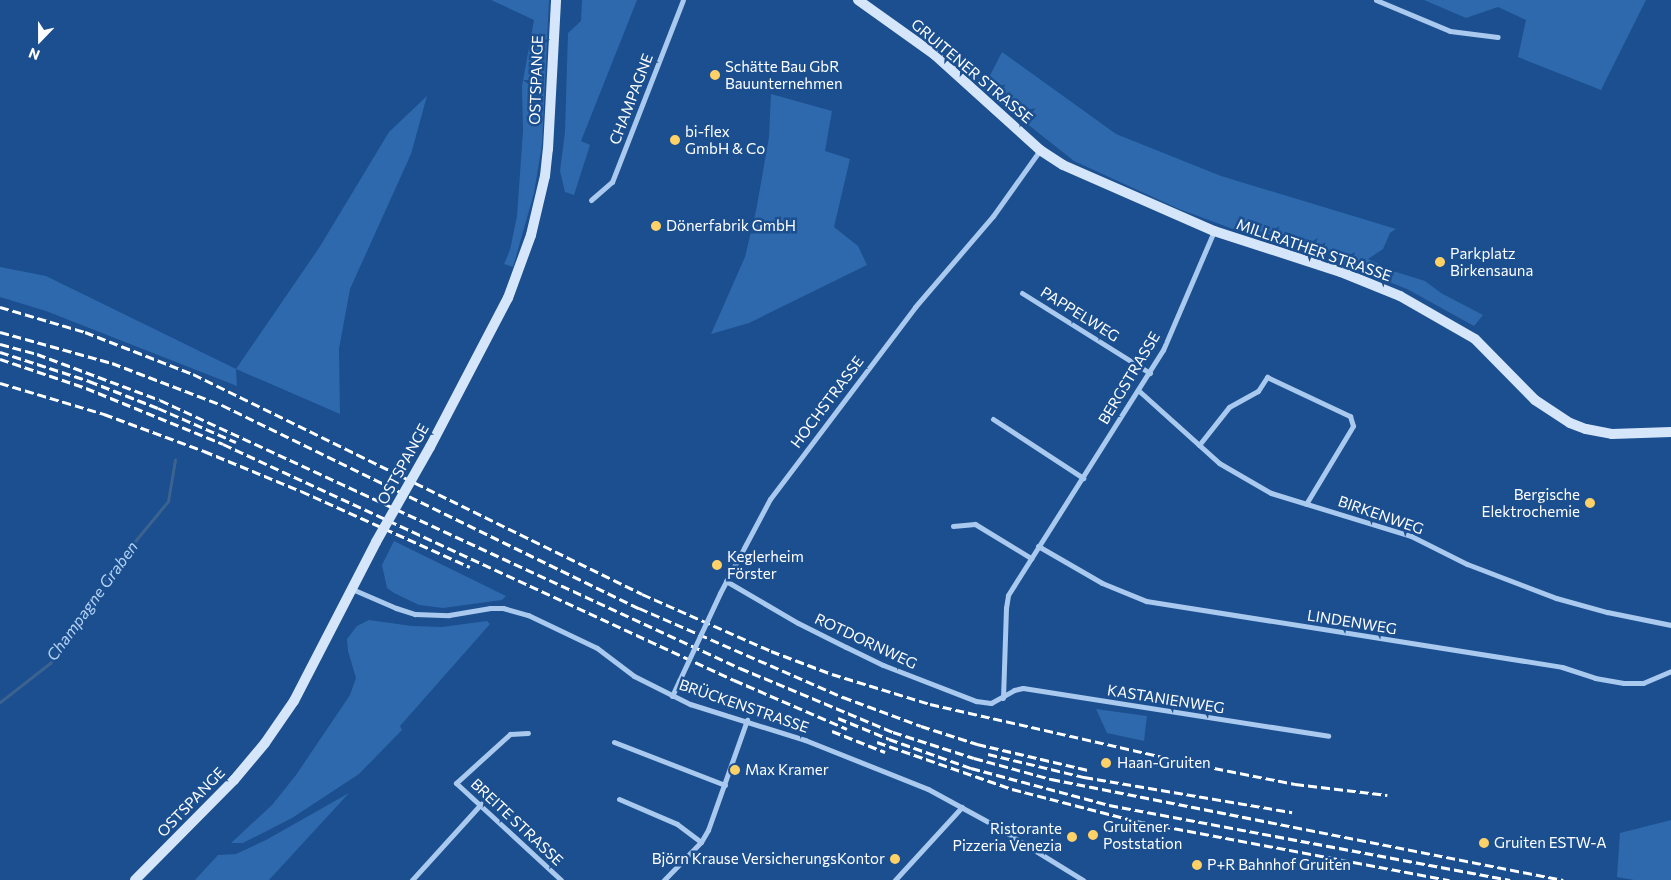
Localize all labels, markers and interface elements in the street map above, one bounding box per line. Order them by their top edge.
north arrow [15,15,65,65]
street label: GRUITENER STRASSE [908,15,1036,127]
street label: OSTSPANGE [525,35,547,125]
text: N [26,45,42,64]
street label: CHAMPAGNE [605,51,657,147]
place label: Schätte Bau GbR Bauunternehmen [725,57,843,92]
marker: Schätte Bau GbR Bauunternehmen [709,69,721,81]
place label: bi-flex GmbH & Co [685,122,765,157]
marker: bi-flex GmbH & Co [669,134,681,146]
street label: MILLRATHER STRASSE [1234,215,1394,285]
place label: Dönerfabrik GmbH [666,217,796,235]
marker: Dönerfabrik GmbH [650,220,662,232]
place label: Parkplatz Birkensauna [1450,244,1533,279]
marker: Parkplatz Birkensauna [1434,256,1446,268]
street label: PAPPELWEG [1037,283,1123,345]
street label: BERGSTRASSE [1094,329,1164,427]
street label: HOCHSTRASSE [787,353,867,451]
street label: OSTSPANGE [373,421,433,507]
place label: Bergische Elektrochemie [1482,485,1580,520]
street label: BIRKENWEG [1336,492,1426,538]
marker: Bergische Elektrochemie [1584,497,1596,509]
water label: Champagne Graben [42,537,142,665]
place label: Keglerheim Förster [727,547,804,582]
marker: Keglerheim Förster [711,559,723,571]
street label: LINDENWEG [1306,606,1398,638]
street label: ROTDORNWEG [812,609,920,673]
street label: BRÜCKENSTRASSE [677,675,811,737]
street label: KASTANIENWEG [1106,681,1226,717]
place label: Haan-Gruiten [1117,754,1211,772]
marker: Haan-Gruiten [1099,756,1113,770]
place label: Max Kramer [745,761,829,779]
street label: OSTSPANGE [153,764,229,840]
marker: Max Kramer [729,764,741,776]
street label: BREITE STRASSE [467,775,567,869]
place label: Gruitener Poststation [1103,817,1182,852]
place label: Ristorante Pizzeria Venezia [953,819,1062,854]
marker: Gruitener Poststation [1087,829,1099,841]
marker: Ristorante Pizzeria Venezia [1066,831,1078,843]
place label: Gruiten ESTW-A [1494,834,1607,852]
marker: Gruiten ESTW-A [1478,837,1490,849]
place label: Björn Krause VersicherungsKontor [652,850,885,868]
marker: Björn Krause VersicherungsKontor [889,853,901,865]
place label: P+R Bahnhof Gruiten [1207,856,1351,874]
marker: P+R Bahnhof Gruiten [1191,859,1203,871]

